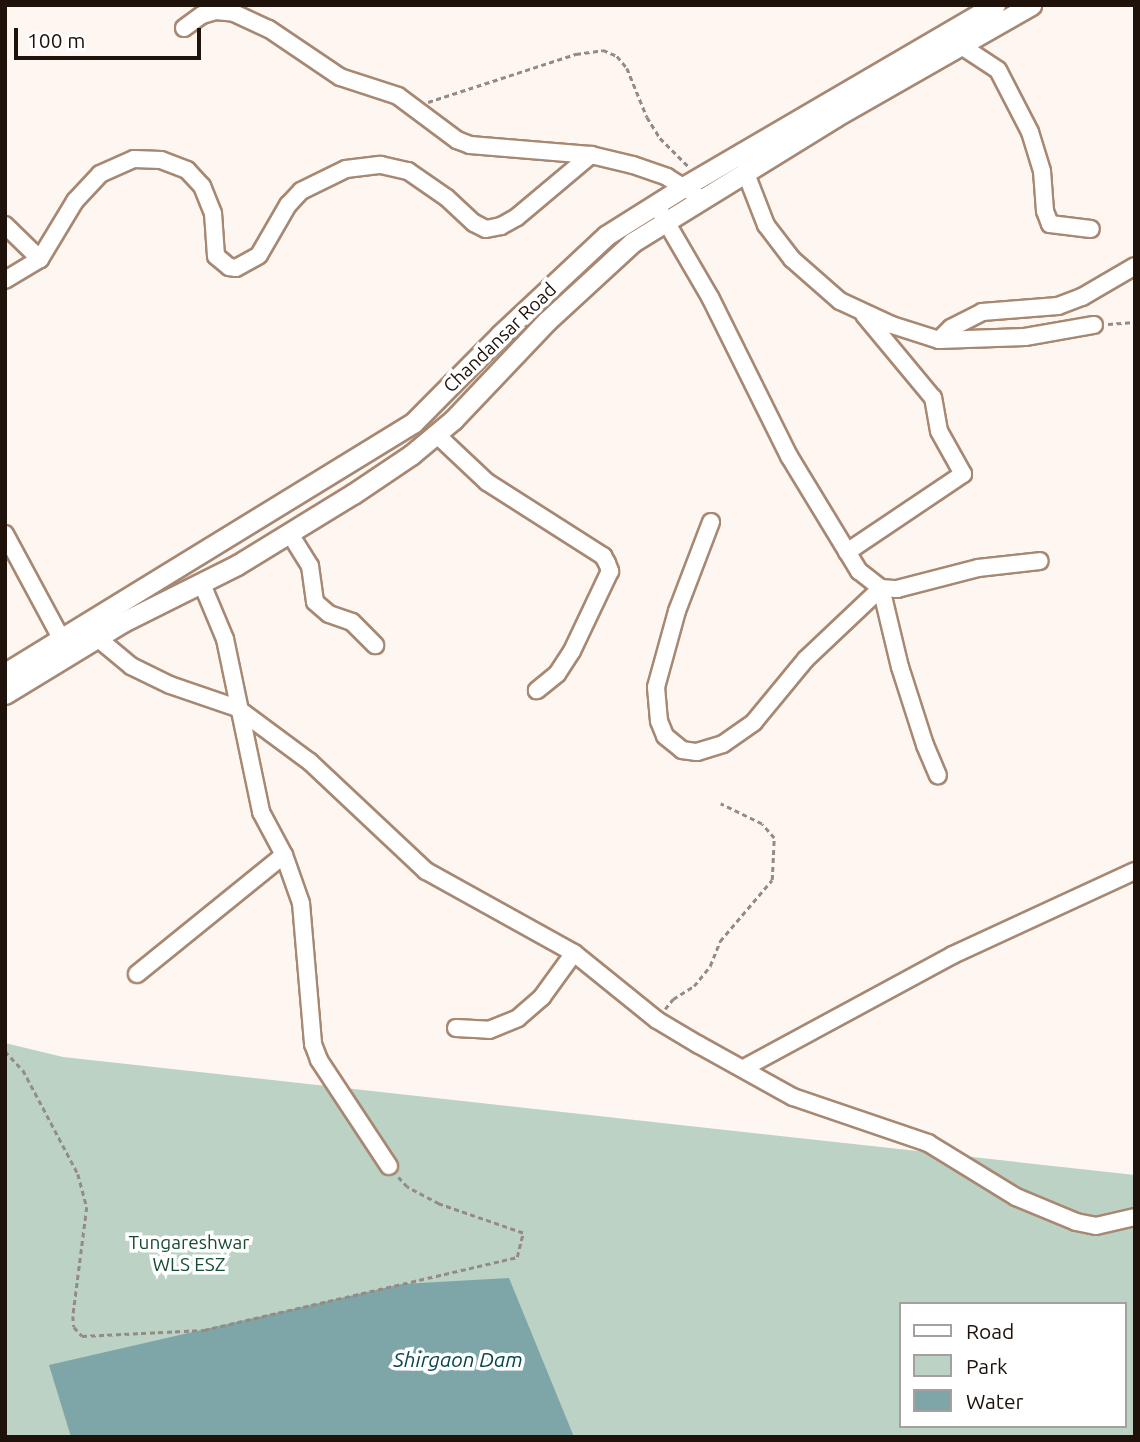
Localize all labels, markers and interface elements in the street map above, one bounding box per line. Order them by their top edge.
scale bar [18,14,205,58]
text: 100 m [27,28,85,52]
street label: Chandansar Road [439,278,561,398]
park label: Tungareshwar WLS ESZ [129,1232,249,1276]
legend [898,1302,1126,1428]
text: Road [966,1319,1014,1343]
water label: Shirgaon Dam [393,1346,523,1372]
text: Park [966,1354,1008,1378]
text: Water [966,1389,1024,1413]

